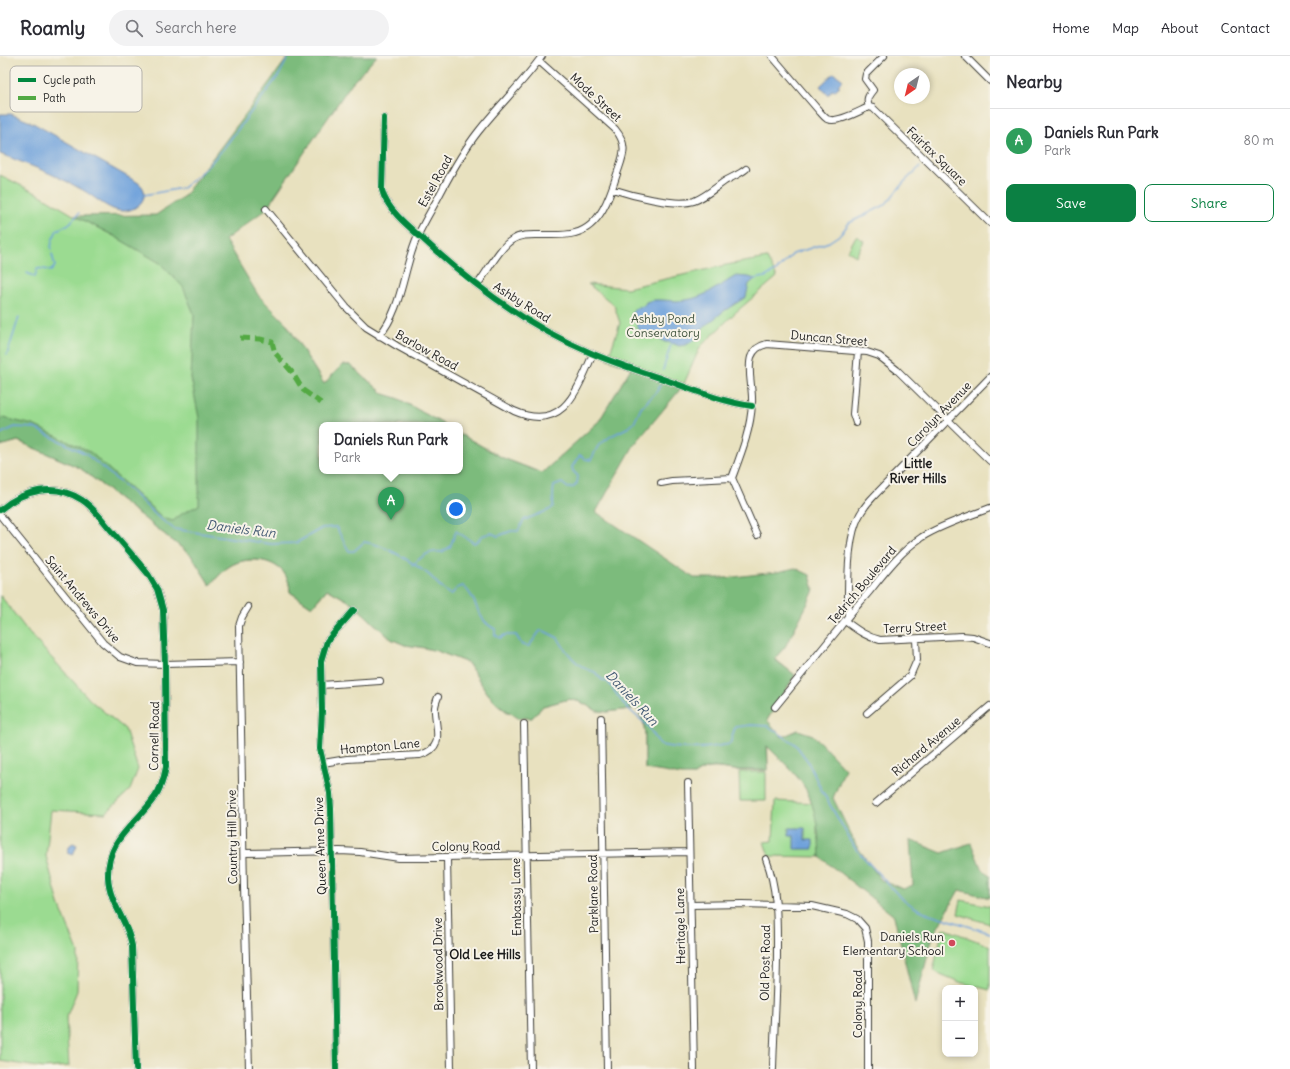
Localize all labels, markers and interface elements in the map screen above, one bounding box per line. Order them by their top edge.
search box [109,10,389,46]
text: Roamly [20,16,85,40]
icon: search [123,17,145,39]
text: Search here [155,18,237,37]
text: Home [1052,19,1090,37]
text: Map [1112,19,1139,37]
text: About [1161,19,1199,37]
text: Contact [1221,19,1270,37]
legend [10,66,142,112]
north arrow [894,68,930,104]
street label: Mode Street [567,69,625,125]
text: Nearby [1006,71,1062,93]
text: Cycle path [43,73,96,87]
text: Path [43,91,66,105]
street label: Fairfax Square [904,123,970,189]
text: Daniels Run Park [1044,123,1159,142]
text: A [1015,132,1023,149]
text: 80 m [1243,132,1274,149]
text: Park [1044,142,1071,159]
street label: Estel Road [415,153,455,209]
button: Save [1006,184,1136,222]
button: Share [1144,184,1274,222]
street label: Ashby Road [491,279,553,325]
park label: Ashby Pond Conservatory [626,311,700,340]
street label: Barlow Road [393,327,461,373]
street label: Duncan Street [790,327,868,349]
street label: Carolyn Avenue [904,378,974,450]
popup [319,422,463,474]
text: Daniels Run Park [334,430,448,449]
text: Park [334,449,361,466]
district label: Little River Hills [890,455,947,487]
pin: A [378,487,404,520]
your location [446,499,466,519]
water label: Daniels Run [206,516,277,542]
street label: Tedrich Boulevard [825,543,899,627]
street label: Saint Andrews Drive [42,553,124,645]
street label: Terry Street [883,618,947,636]
water label: Daniels Run [602,667,662,729]
street label: Cornell Road [146,701,162,771]
street label: Richard Avenue [889,713,963,779]
street label: Hampton Lane [339,735,421,757]
street label: Country Hill Drive [224,789,240,885]
street label: Queen Anne Drive [311,797,329,895]
street label: Colony Road [432,838,500,854]
street label: Parklane Road [585,855,601,933]
street label: Embassy Lane [508,858,524,936]
street label: Heritage Lane [672,888,688,964]
street label: Brookwood Drive [430,917,446,1011]
street label: Old Post Road [757,925,773,1001]
place label: Daniels Run Elementary School [843,929,944,958]
marker: Daniels Run Elementary School [947,938,957,948]
district label: Old Lee Hills [449,946,521,963]
street label: Colony Road [850,970,865,1038]
map controls [942,985,978,1057]
button: + [942,985,978,1021]
button: − [942,1021,978,1057]

